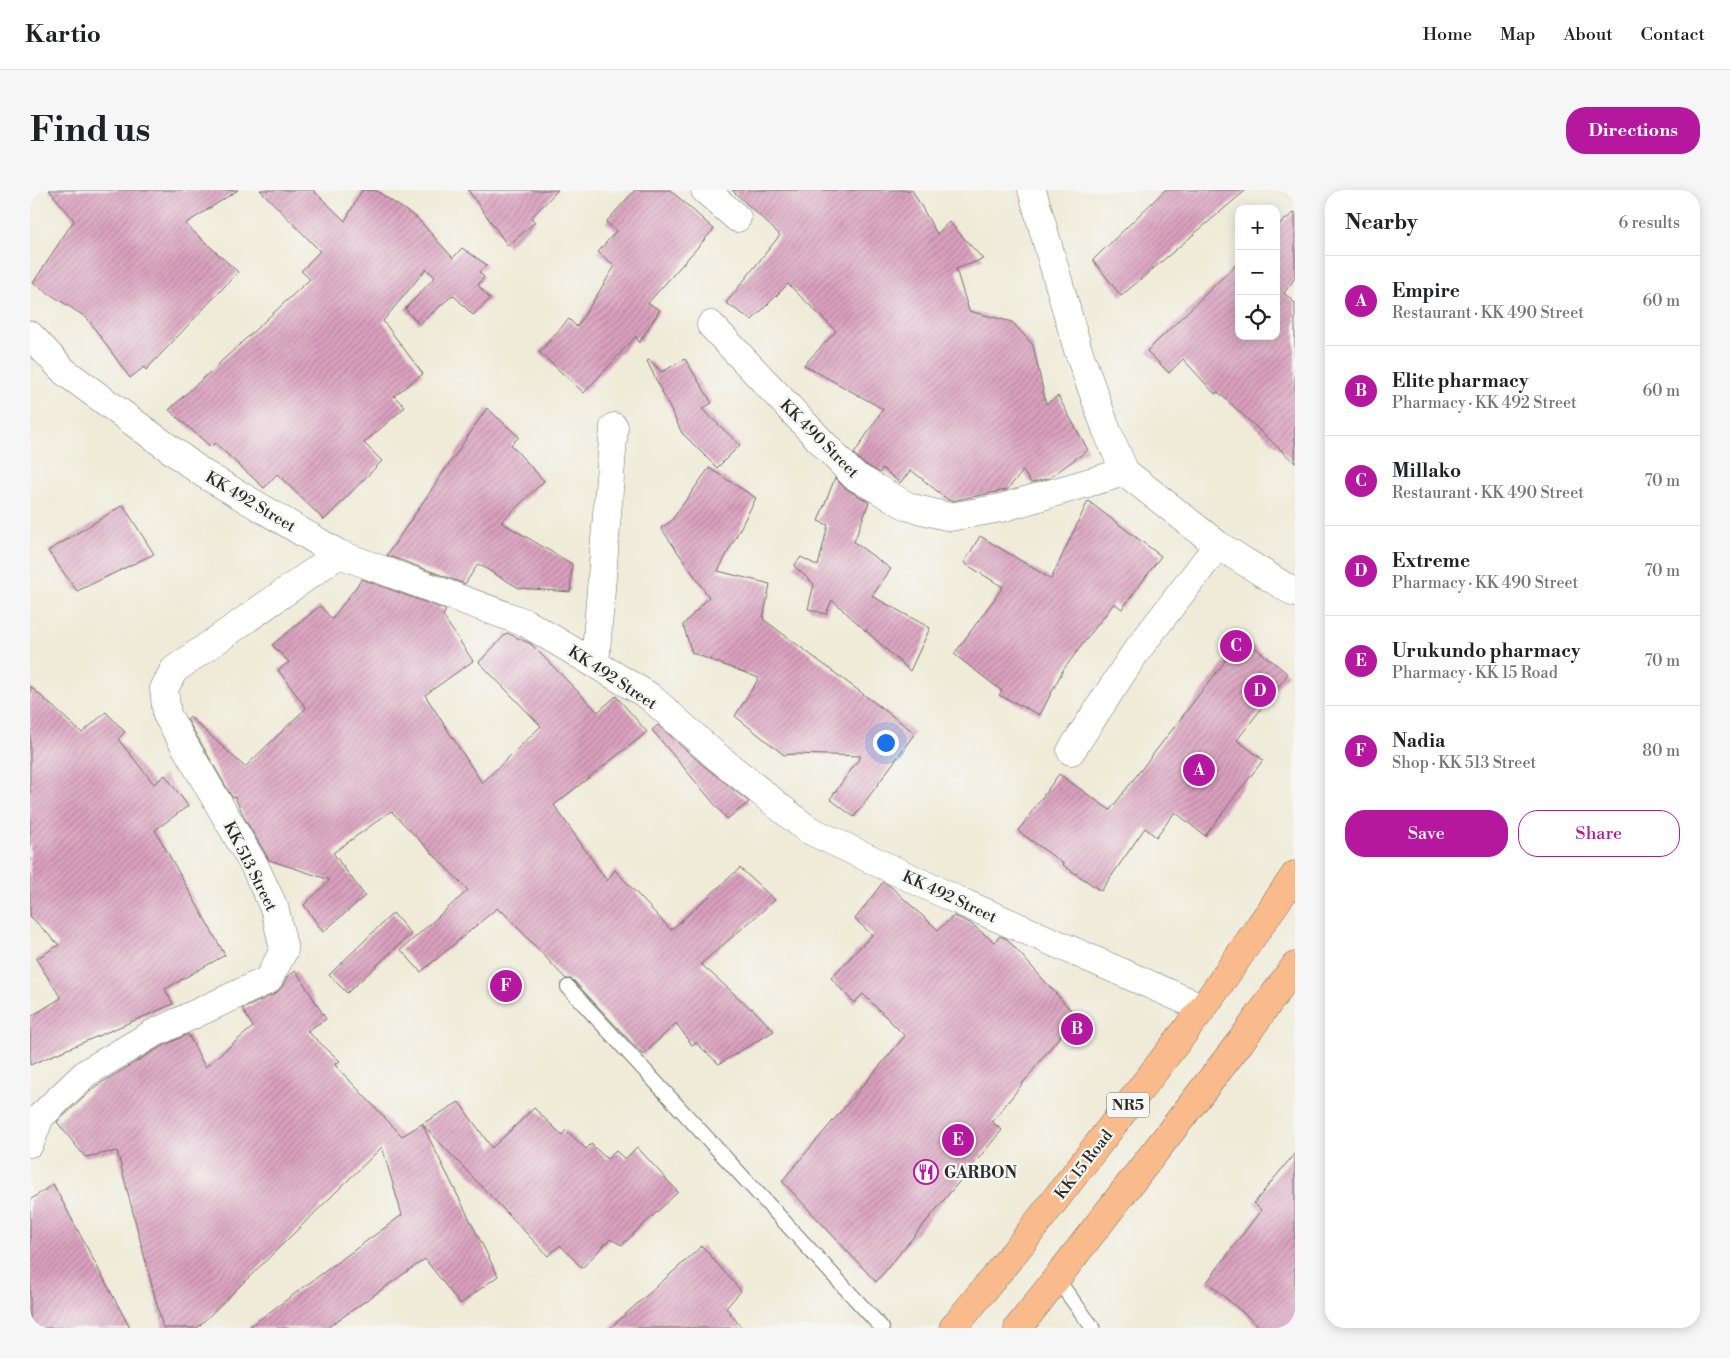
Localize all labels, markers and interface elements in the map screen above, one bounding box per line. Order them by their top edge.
text: Kartio [25,20,101,50]
text: Home [1423,23,1472,46]
text: Map [1500,23,1536,46]
text: About [1564,23,1613,46]
text: Contact [1641,23,1705,46]
button: Directions [1566,107,1700,154]
text: Find us [30,109,150,152]
map controls [1235,205,1280,340]
button: + [1235,205,1280,250]
text: Nearby [1345,210,1418,236]
text: 6 results [1619,213,1680,233]
button: − [1235,250,1280,295]
text: Empire [1392,279,1460,303]
text: A [1355,291,1367,311]
text: 60 m [1642,291,1680,311]
button: locate [1235,295,1280,340]
text: Restaurant · KK 490 Street [1392,303,1584,323]
text: Elite pharmacy [1392,369,1529,393]
text: B [1355,381,1367,401]
text: 60 m [1642,381,1680,401]
text: Pharmacy · KK 492 Street [1392,393,1577,413]
street label: KK 490 Street [776,395,863,483]
text: Millako [1392,459,1461,483]
street label: KK 492 Street [202,467,300,537]
text: C [1355,471,1367,491]
text: 70 m [1644,471,1680,491]
text: Restaurant · KK 490 Street [1392,483,1584,503]
text: Extreme [1392,549,1470,573]
text: D [1355,561,1367,581]
text: 70 m [1644,561,1680,581]
text: Pharmacy · KK 490 Street [1392,573,1578,593]
pin: C [1220,627,1252,665]
text: Urukundo pharmacy [1392,639,1581,663]
street label: KK 492 Street [564,642,661,714]
text: E [1355,651,1367,671]
text: 70 m [1644,651,1680,671]
text: Pharmacy · KK 15 Road [1392,663,1558,683]
pin: D [1244,672,1276,710]
text: Nadia [1392,729,1445,753]
your location [873,730,899,756]
text: F [1355,741,1367,761]
text: 80 m [1642,741,1680,761]
pin: A [1183,751,1215,789]
text: Shop · KK 513 Street [1392,753,1536,773]
button: Save [1345,810,1508,857]
button: Share [1518,810,1680,857]
street label: KK 513 Street [219,818,281,915]
street label: KK 492 Street [899,866,1000,928]
pin: F [490,967,522,1005]
pin: B [1061,1010,1093,1048]
road number: NR5 [1107,1092,1149,1118]
pin: E [942,1121,974,1159]
street label: KK 15 Road [1050,1126,1117,1203]
restaurant icon: GARBON [913,1159,939,1185]
place label: GARBON [944,1163,1017,1183]

